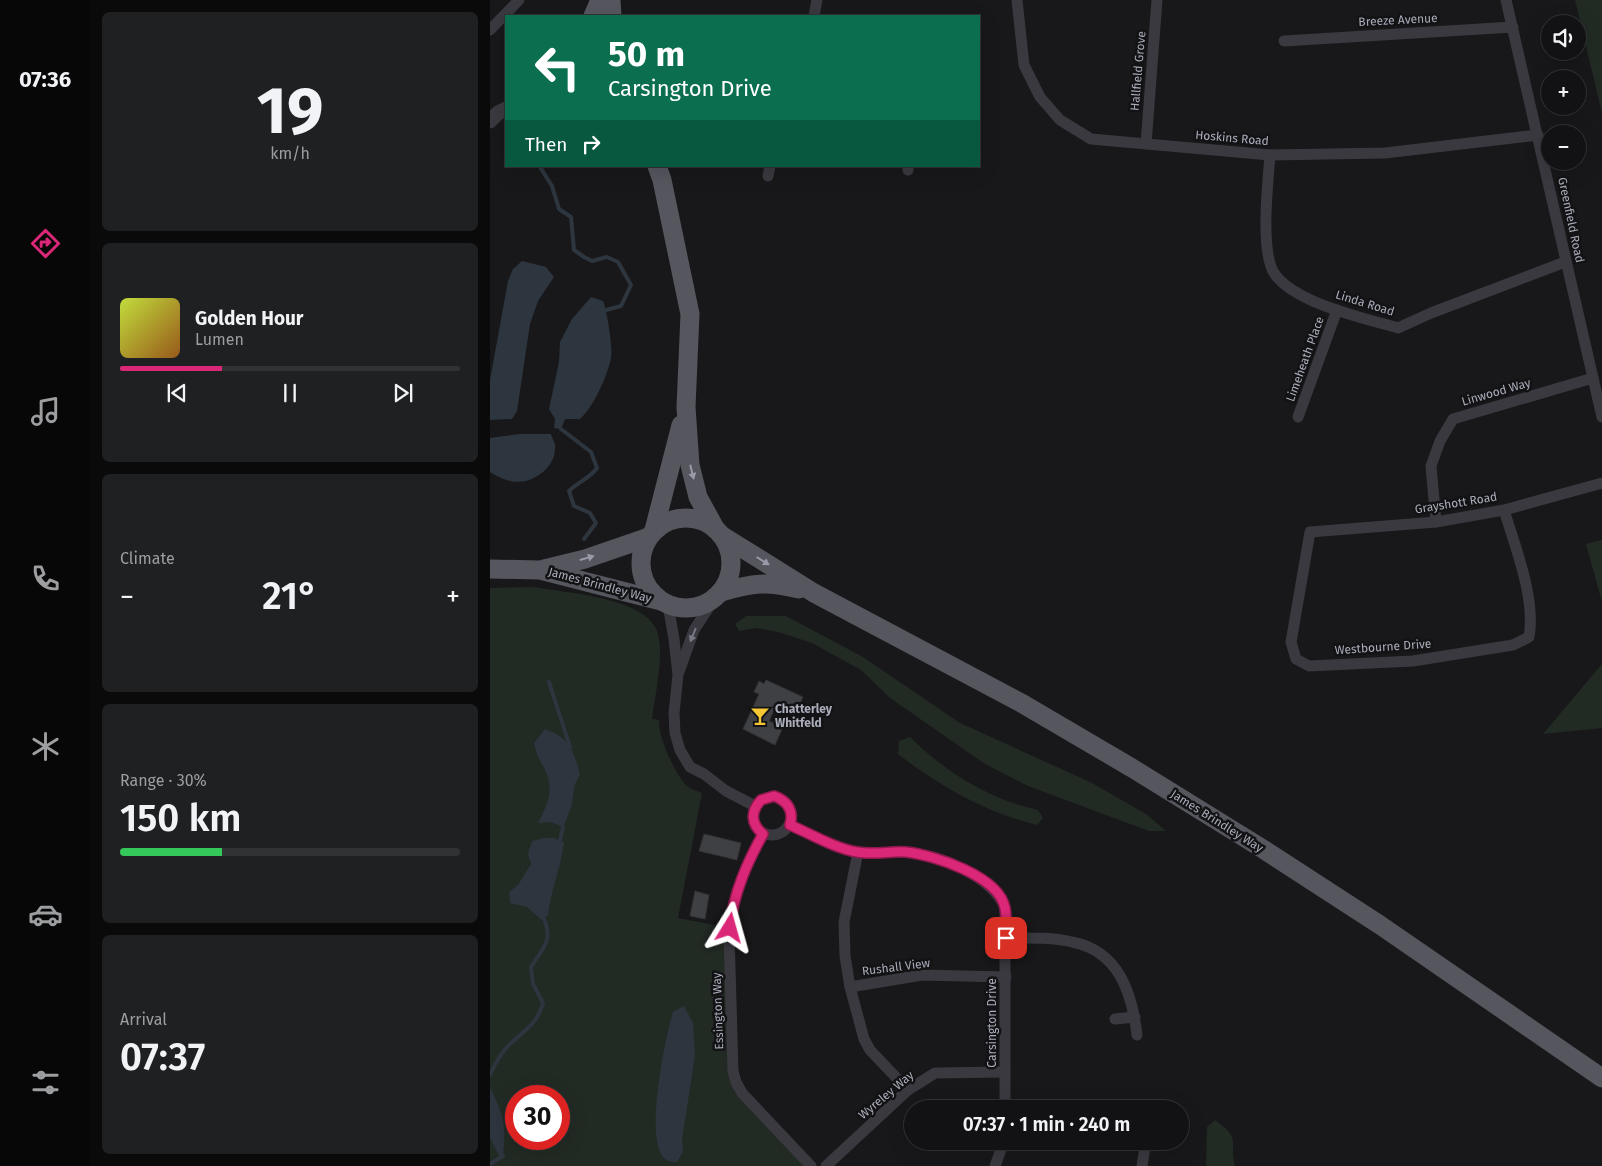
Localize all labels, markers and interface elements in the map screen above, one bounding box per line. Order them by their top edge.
street label: Breeze Avenue [1358,11,1438,29]
map controls [1541,15,1586,170]
button: sound [1541,15,1586,60]
street label: Hallfield Grove [1128,31,1148,111]
text: 50 m [608,33,685,75]
icon: left [525,35,590,100]
text: 07:36 [19,66,71,93]
button: + [1541,70,1586,115]
text: 19 [257,72,323,150]
text: Carsington Drive [608,75,772,102]
button: − [1541,125,1586,170]
street label: Hoskins Road [1195,128,1269,148]
icon: right [577,130,605,158]
text: Then [525,133,567,156]
text: km/h [270,144,310,163]
street label: Greenfield Road [1555,176,1587,264]
icon: directions [28,226,63,261]
street label: Linda Road [1334,287,1396,319]
text: Golden Hour [195,307,304,330]
street label: Limeheath Place [1283,315,1327,403]
text: Lumen [195,330,244,349]
street label: Linwood Way [1460,375,1532,409]
icon: previous [163,379,191,407]
icon: pause [276,379,304,407]
icon: next [389,379,417,407]
icon: music [28,394,63,429]
one-way arrow [688,465,696,480]
street label: Grayshott Road [1414,490,1498,516]
text: Climate [120,549,175,568]
one-way arrow [580,553,595,561]
one-way arrow [756,556,769,566]
icon: phone [28,561,63,596]
street label: James Brindley Way [547,565,653,606]
text: 21° [262,573,318,619]
text: − [120,580,134,613]
text: + [446,580,460,613]
one-way arrow [689,628,697,642]
street label: Westbourne Drive [1334,637,1432,657]
place label: Chatterley Whitfeld [775,702,833,730]
bar icon: Chatterley Whitfeld [749,705,771,727]
icon: climate [28,729,63,764]
text: Range · 30% [120,771,207,790]
street label: James Brindley Way [1168,787,1266,855]
text: 150 km [120,795,241,841]
icon: car [28,897,63,932]
position arrow [703,901,755,953]
pin [985,917,1027,959]
icon: arrive [992,924,1020,952]
street label: Rushall View [861,956,931,978]
street label: Essington Way [710,972,726,1050]
street label: Carsington Drive [985,978,999,1068]
text: Arrival [120,1010,167,1029]
text: 07:37 [120,1034,205,1080]
icon: filters [28,1065,63,1100]
street label: Wyreley Way [856,1068,916,1122]
speed limit sign: 30 [505,1085,570,1150]
text: 07:37 · 1 min · 240 m [963,1113,1130,1136]

